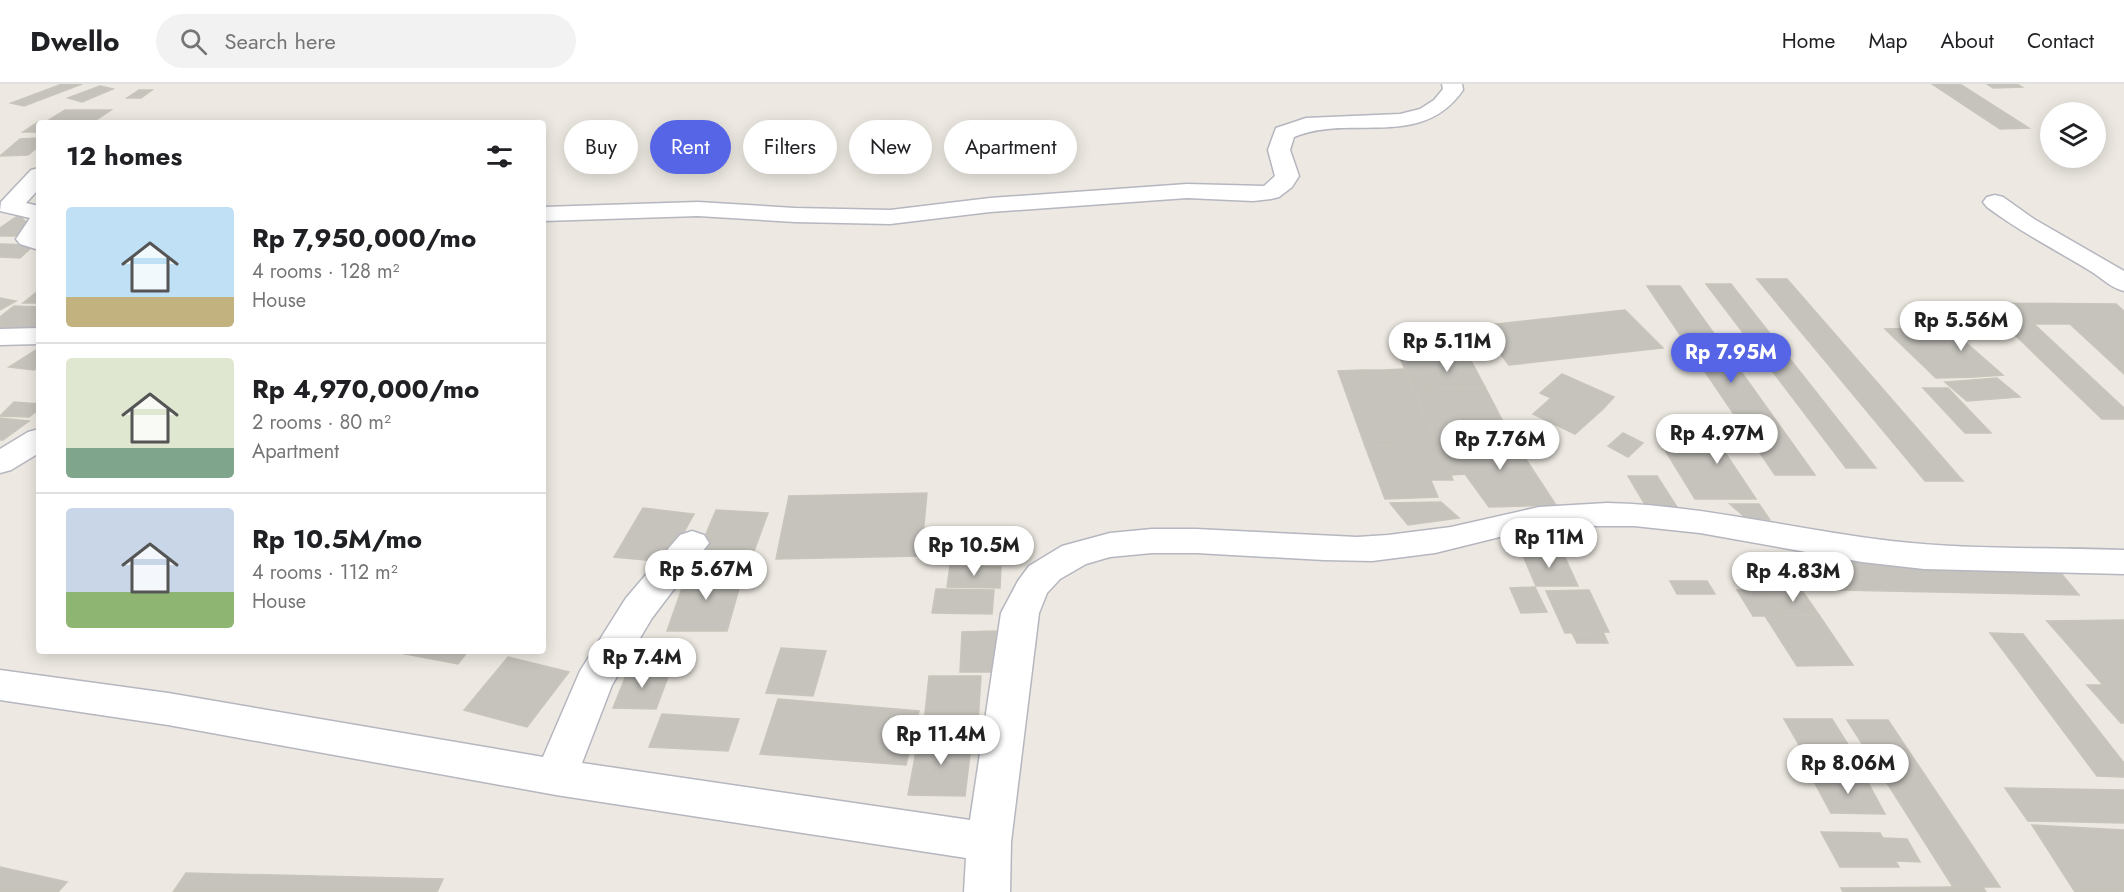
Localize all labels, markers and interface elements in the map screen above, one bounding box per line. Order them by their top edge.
search box [156,14,576,68]
text: Dwello [30,21,120,62]
icon: search [177,25,210,58]
text: Search here [225,25,336,57]
text: Home [1782,26,1835,56]
text: Map [1868,26,1908,56]
text: About [1941,26,1994,56]
text: Contact [2027,26,2094,56]
map controls [2040,102,2106,168]
button: layers [2040,102,2106,168]
chip: Buy [564,120,638,174]
chip: Rent [650,120,731,174]
chip: Filters [743,120,837,174]
chip: New [849,120,932,174]
chip: Apartment [944,120,1077,174]
text: 12 homes [66,137,182,175]
icon: filters [483,140,516,173]
text: Rp 7,950,000/mo [252,219,476,257]
icon: home [114,231,186,303]
text: 4 rooms · 128 m² [252,257,400,286]
text: House [252,286,306,315]
pin: Rp 5.56M [1899,301,2023,352]
text: Rp 5.56M [1914,306,2008,335]
pin: Rp 5.11M [1385,322,1509,373]
text: Rp 5.11M [1403,327,1491,356]
pin: Rp 7.95M [1669,333,1793,384]
text: Rp 7.95M [1685,338,1777,367]
text: Rp 4,970,000/mo [252,370,479,408]
icon: home [114,382,186,454]
text: 2 rooms · 80 m² [252,408,391,437]
pin: Rp 4.97M [1655,414,1779,465]
text: Rp 4.97M [1670,419,1764,448]
pin: Rp 7.76M [1438,420,1562,471]
text: Rp 7.76M [1454,425,1546,454]
text: Apartment [252,437,339,466]
pin: Rp 11M [1500,518,1598,569]
text: Rp 10.5M/mo [252,520,422,558]
text: Rp 11M [1514,523,1584,552]
pin: Rp 10.5M [912,526,1036,577]
text: Rp 10.5M [928,531,1020,560]
icon: home [114,532,186,604]
pin: Rp 5.67M [644,550,768,601]
pin: Rp 4.83M [1731,552,1855,603]
text: Rp 5.67M [659,555,753,584]
text: Rp 4.83M [1746,557,1840,586]
text: 4 rooms · 112 m² [252,558,398,587]
text: House [252,587,306,616]
pin: Rp 7.4M [587,638,697,689]
text: Rp 7.4M [602,643,682,672]
pin: Rp 11.4M [879,715,1003,766]
text: Rp 11.4M [896,720,986,749]
pin: Rp 8.06M [1786,744,1910,795]
text: Rp 8.06M [1801,749,1895,778]

